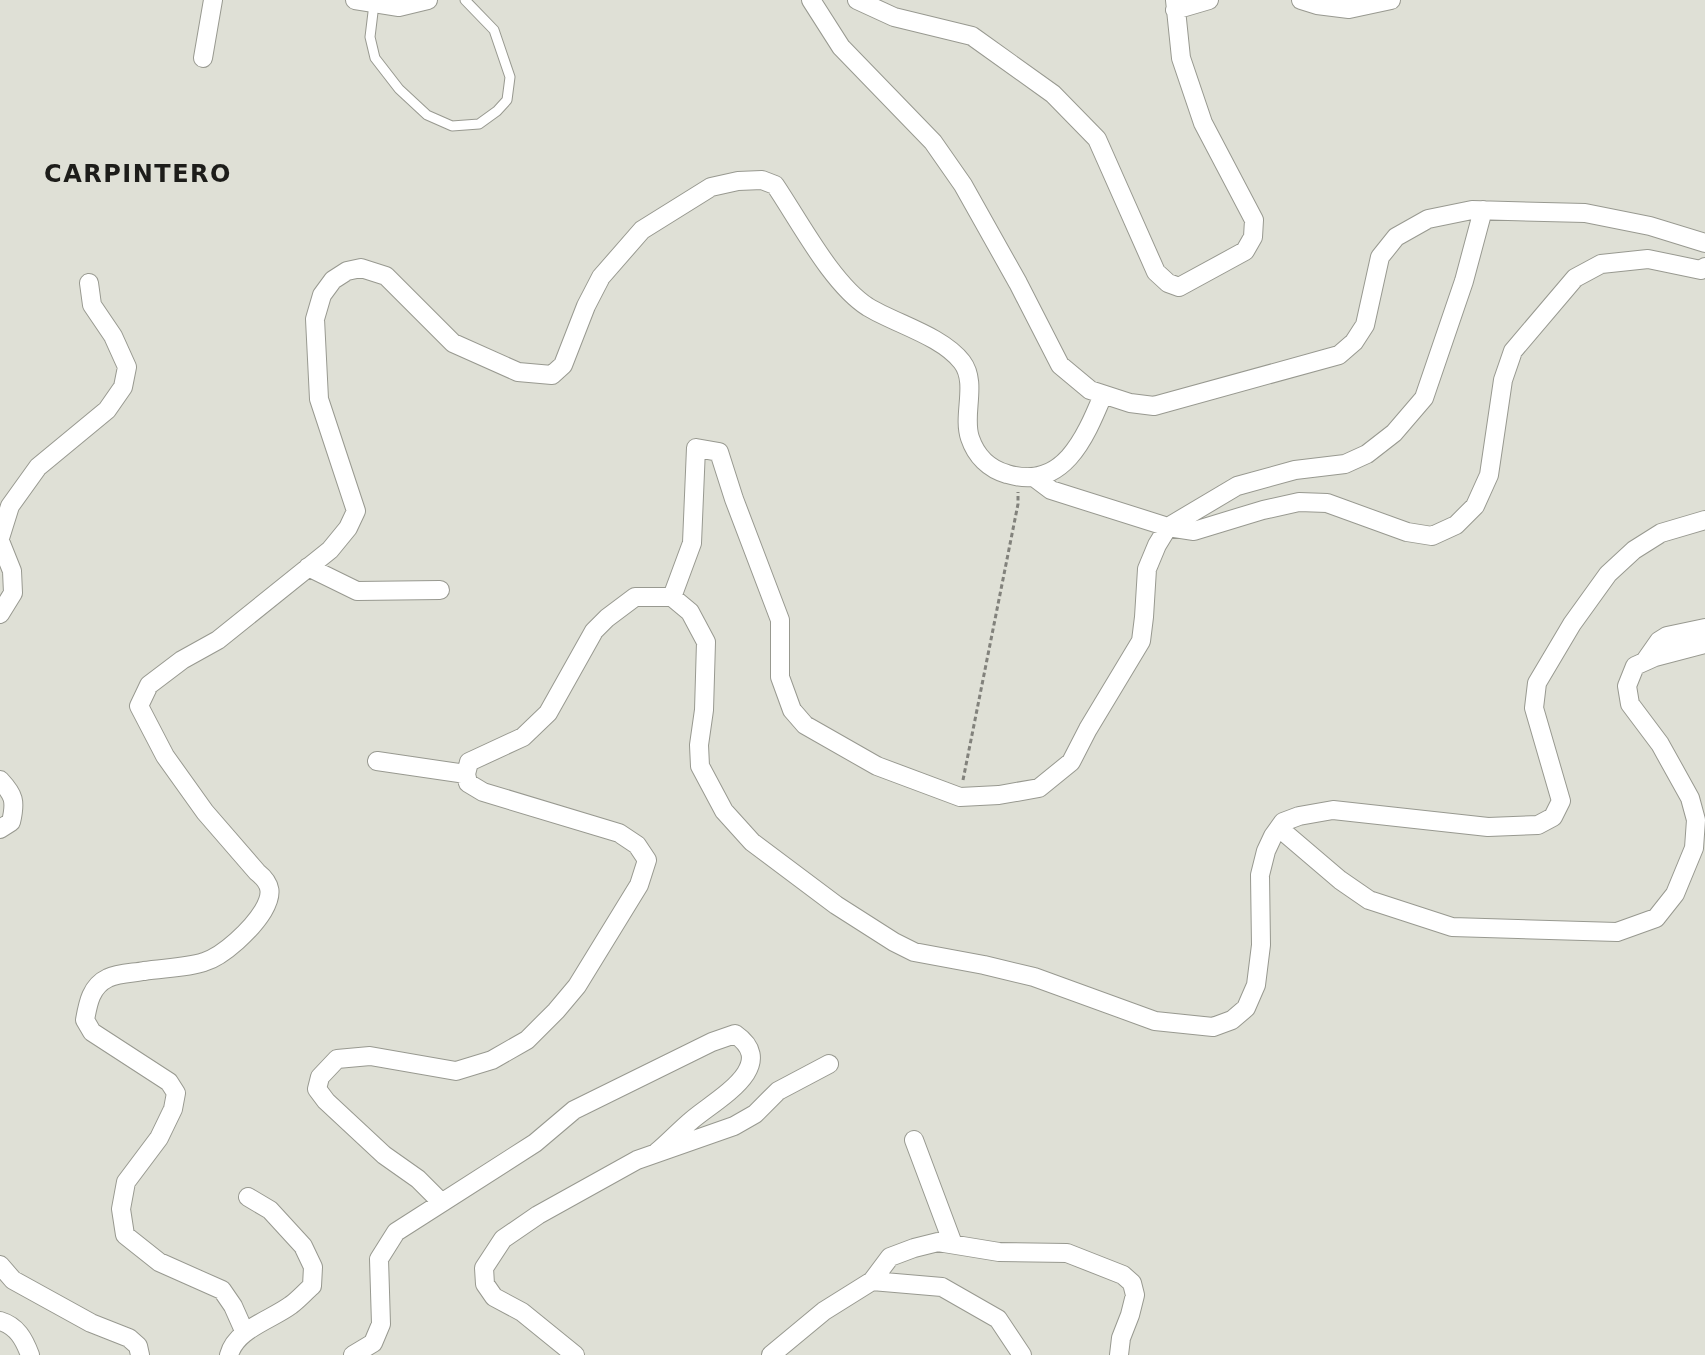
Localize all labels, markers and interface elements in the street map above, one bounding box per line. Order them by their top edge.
district label: CARPINTERO [44,160,232,188]

